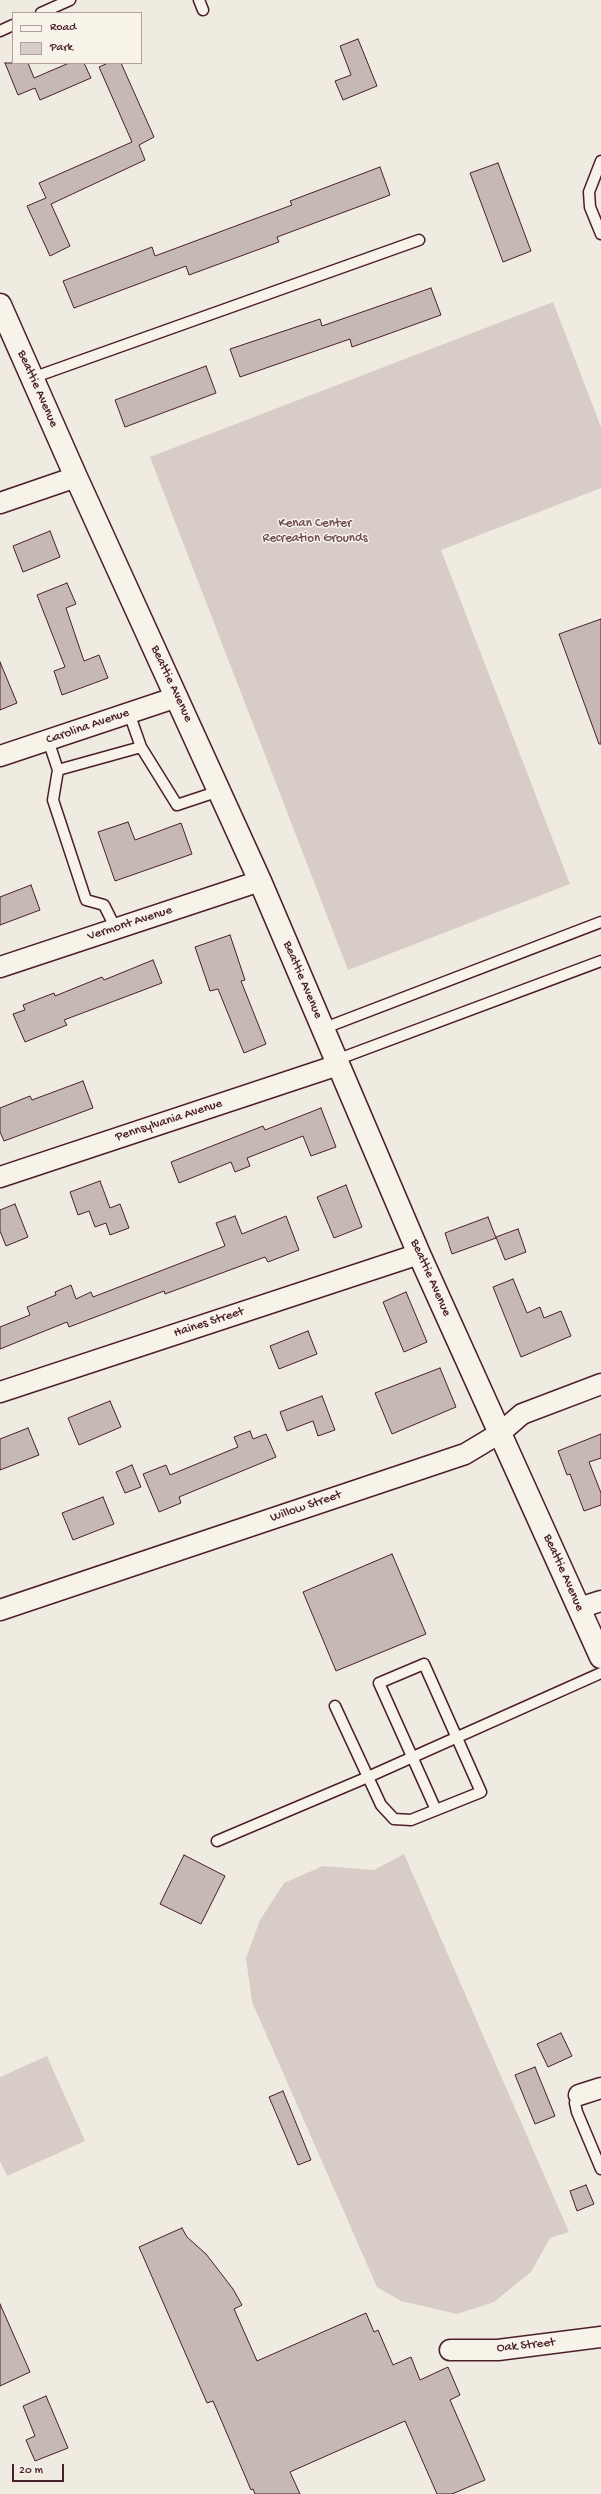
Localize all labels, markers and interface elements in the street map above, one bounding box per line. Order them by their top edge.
legend [12,12,142,64]
text: Road [50,21,76,35]
text: Park [50,41,73,55]
street label: Beattie Avenue [13,348,61,430]
park label: Kenan Center Recreation Grounds [263,516,367,547]
street label: Beattie Avenue [146,643,196,725]
street label: Carolina Avenue [44,705,132,749]
street label: Vermont Avenue [86,903,174,945]
street label: Beattie Avenue [279,939,325,1021]
street label: Pennsylvania Avenue [114,1096,224,1146]
street label: Beattie Avenue [406,1237,454,1319]
street label: Haines Street [172,1304,246,1342]
street label: Willow Street [268,1488,344,1526]
street label: Beattie Avenue [539,1532,587,1614]
street label: Oak Street [496,2335,556,2357]
scale bar [14,2456,66,2482]
text: 20 m [19,2464,43,2478]

